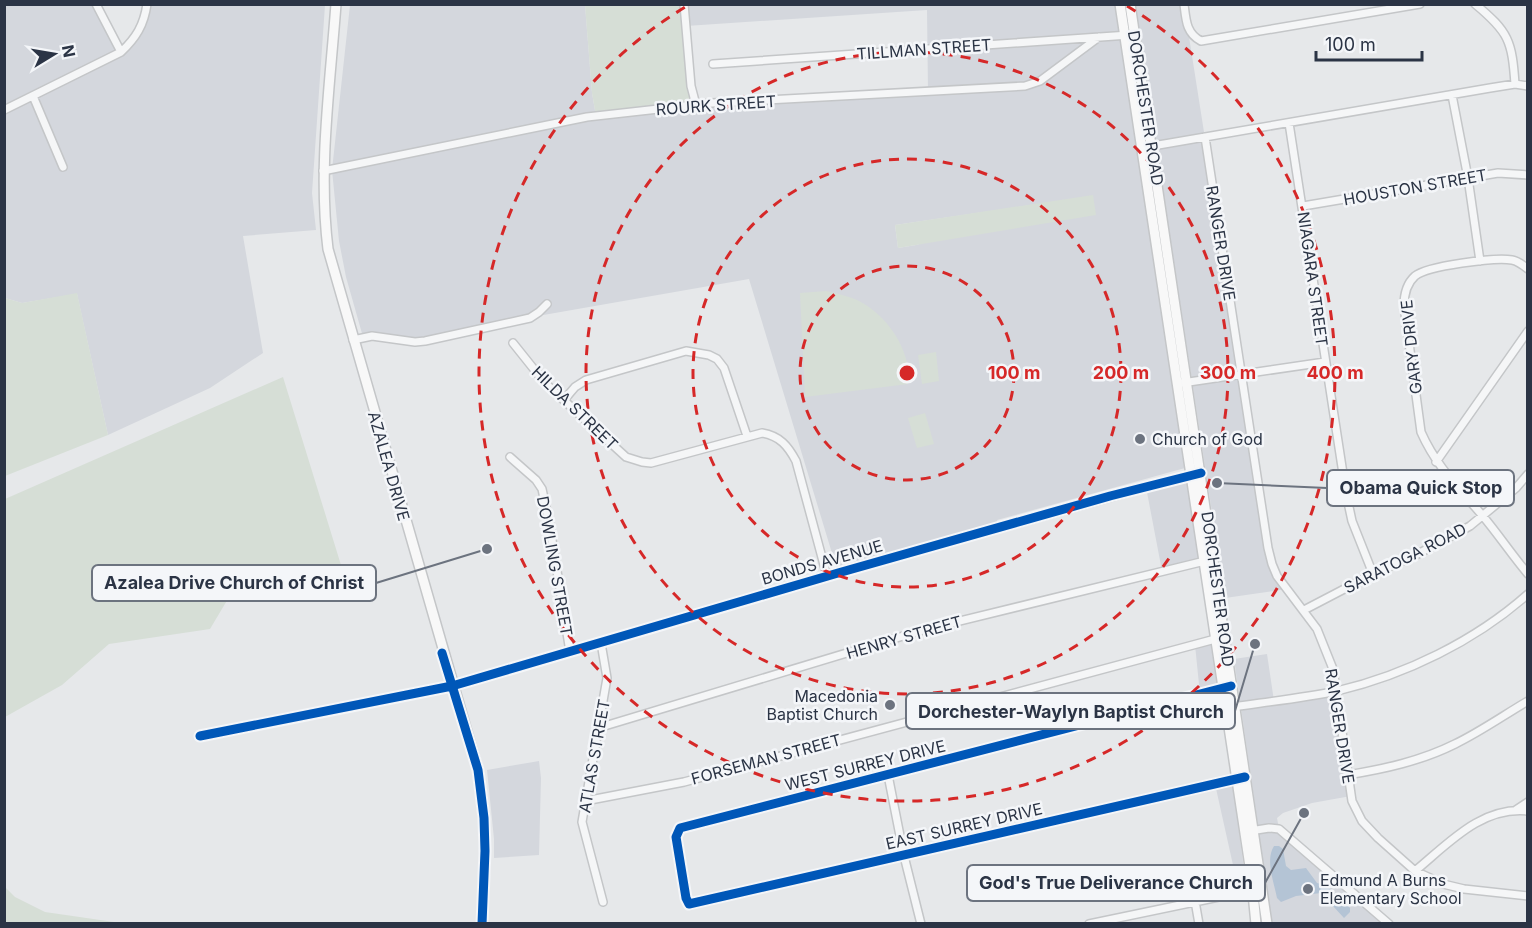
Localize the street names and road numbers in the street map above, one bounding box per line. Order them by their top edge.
street label: DORCHESTER ROAD [1124,29,1168,187]
street label: TILLMAN STREET [856,34,992,64]
street label: ROURK STREET [655,91,777,119]
street label: HOUSTON STREET [1342,165,1488,209]
street label: RANGER DRIVE [1202,184,1240,302]
street label: NIAGARA STREET [1294,210,1332,348]
street label: GARY DRIVE [1396,299,1426,395]
street label: HILDA STREET [528,362,622,454]
street label: AZALEA DRIVE [364,409,414,523]
street label: DOWLING STREET [533,494,577,638]
street label: DORCHESTER ROAD [1197,510,1239,668]
street label: SARATOGA ROAD [1340,518,1470,598]
street label: BONDS AVENUE [759,535,885,589]
street label: HENRY STREET [844,611,964,663]
street label: RANGER DRIVE [1321,667,1359,785]
street label: ATLAS STREET [574,697,614,815]
street label: FORSEMAN STREET [689,729,843,789]
street label: WEST SURREY DRIVE [783,735,947,795]
street label: EAST SURREY DRIVE [884,798,1044,854]

